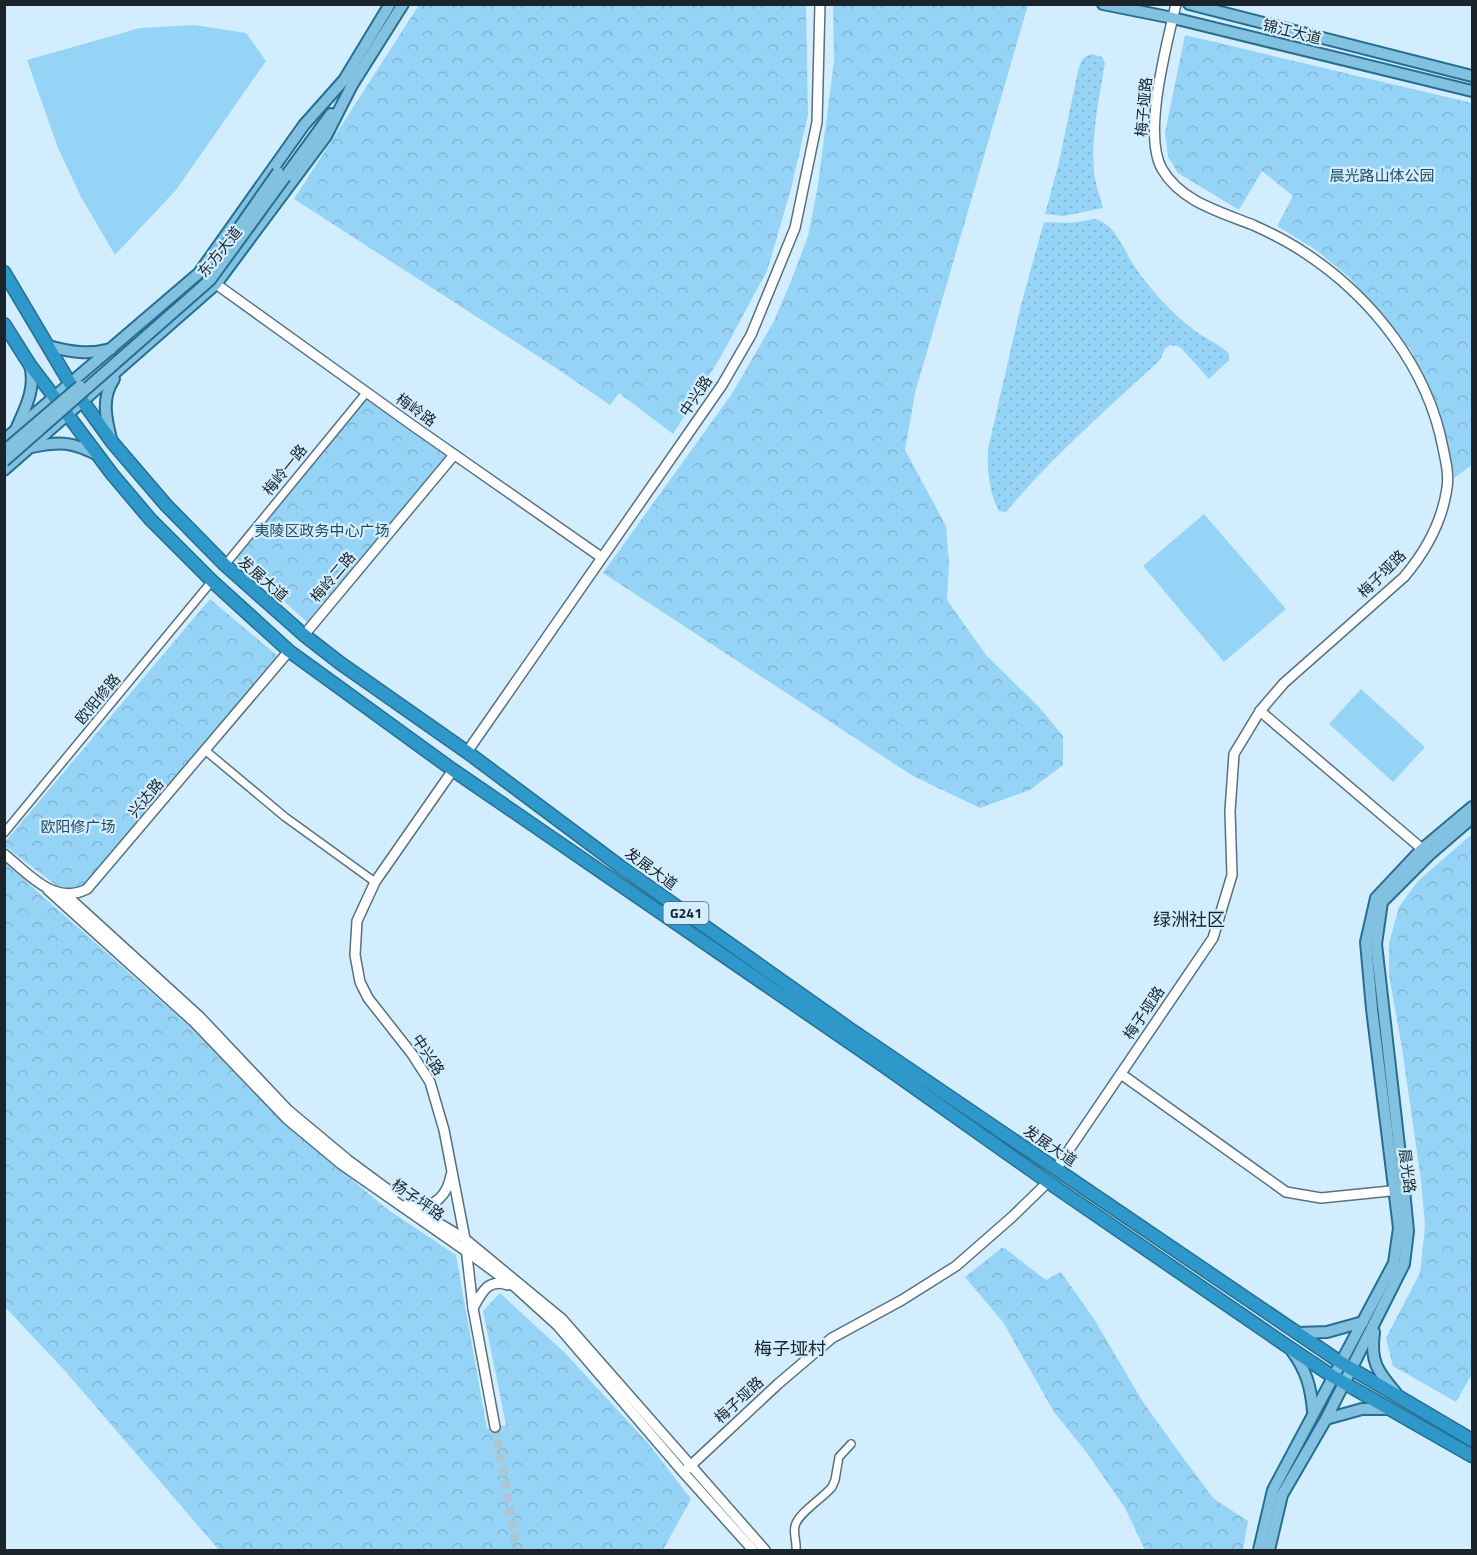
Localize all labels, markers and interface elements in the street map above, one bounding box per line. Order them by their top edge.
street label: 锦江大道 [1260,13,1324,50]
street label: 梅子垭路 [1129,76,1158,138]
park label: 晨光路山体公园 [1329,164,1435,187]
street label: 东方大道 [192,221,247,282]
street label: 中兴路 [673,371,718,421]
street label: 梅岭路 [391,387,441,432]
street label: 梅岭一路 [257,439,312,500]
park label: 夷陵区政务中心广场 [254,519,390,542]
street label: 梅子垭路 [1352,544,1411,603]
street label: 梅岭二路 [305,546,361,607]
street label: 发展大道 [233,550,294,607]
street label: 欧阳修路 [70,668,126,729]
street label: 兴达路 [122,773,169,822]
park label: 欧阳修广场 [40,815,116,838]
street label: 发展大道 [620,842,682,896]
road number: G241 [664,902,708,924]
district label: 绿洲社区 [1153,906,1225,933]
street label: 梅子垭路 [1117,981,1170,1044]
street label: 中兴路 [407,1030,450,1080]
street label: 发展大道 [1019,1119,1082,1172]
street label: 晨光路 [1393,1147,1422,1195]
street label: 杨子坪路 [387,1173,449,1226]
district label: 梅子垭村 [754,1335,826,1362]
street label: 梅子垭路 [709,1371,768,1429]

